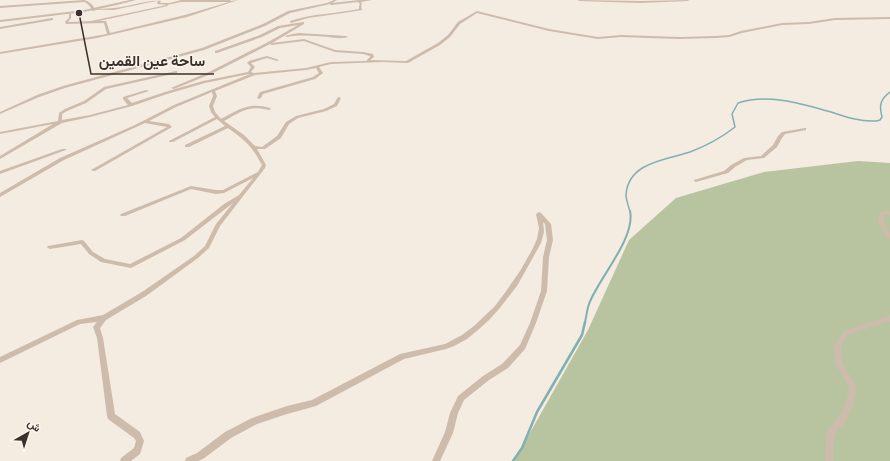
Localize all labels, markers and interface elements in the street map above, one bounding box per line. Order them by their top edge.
callout: ساحة عين القمين [91,47,214,74]
text: ساحة عين القمين [99,51,205,72]
north arrow [8,413,48,453]
text: ش [24,416,44,436]

